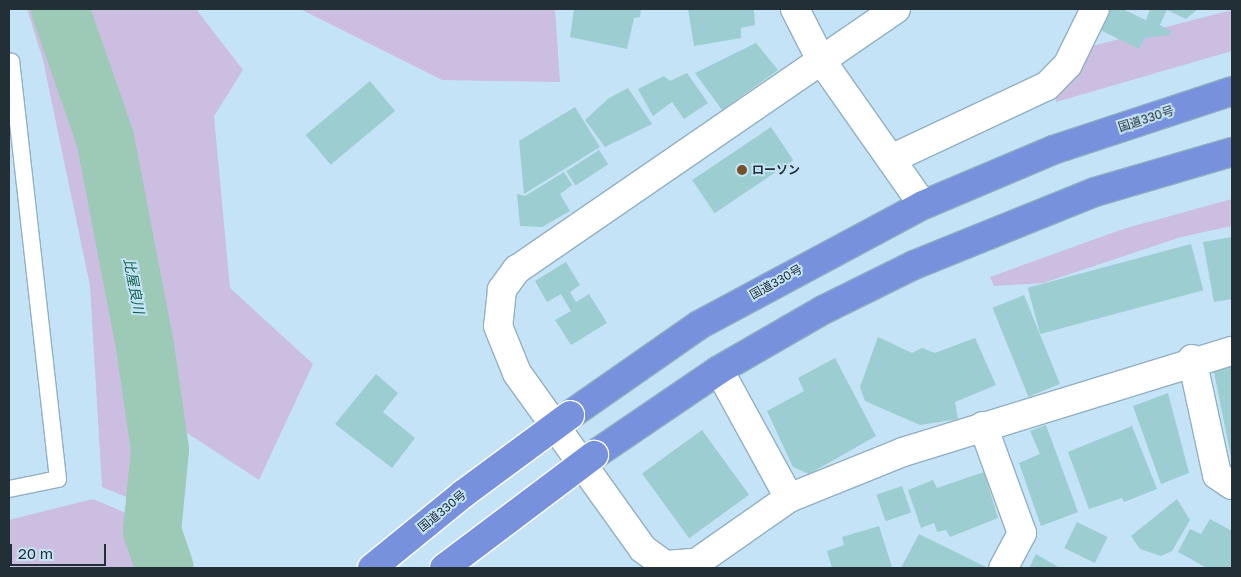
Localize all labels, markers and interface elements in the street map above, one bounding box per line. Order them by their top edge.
street label: 国道330号 [1116,103,1176,135]
place label: ローソン [752,163,800,177]
marker: ローソン [736,164,748,176]
water label: 比屋良川 [120,257,148,315]
street label: 国道330号 [747,262,805,302]
street label: 国道330号 [415,487,469,535]
scale bar [12,534,109,566]
text: 20 m [18,544,53,562]

